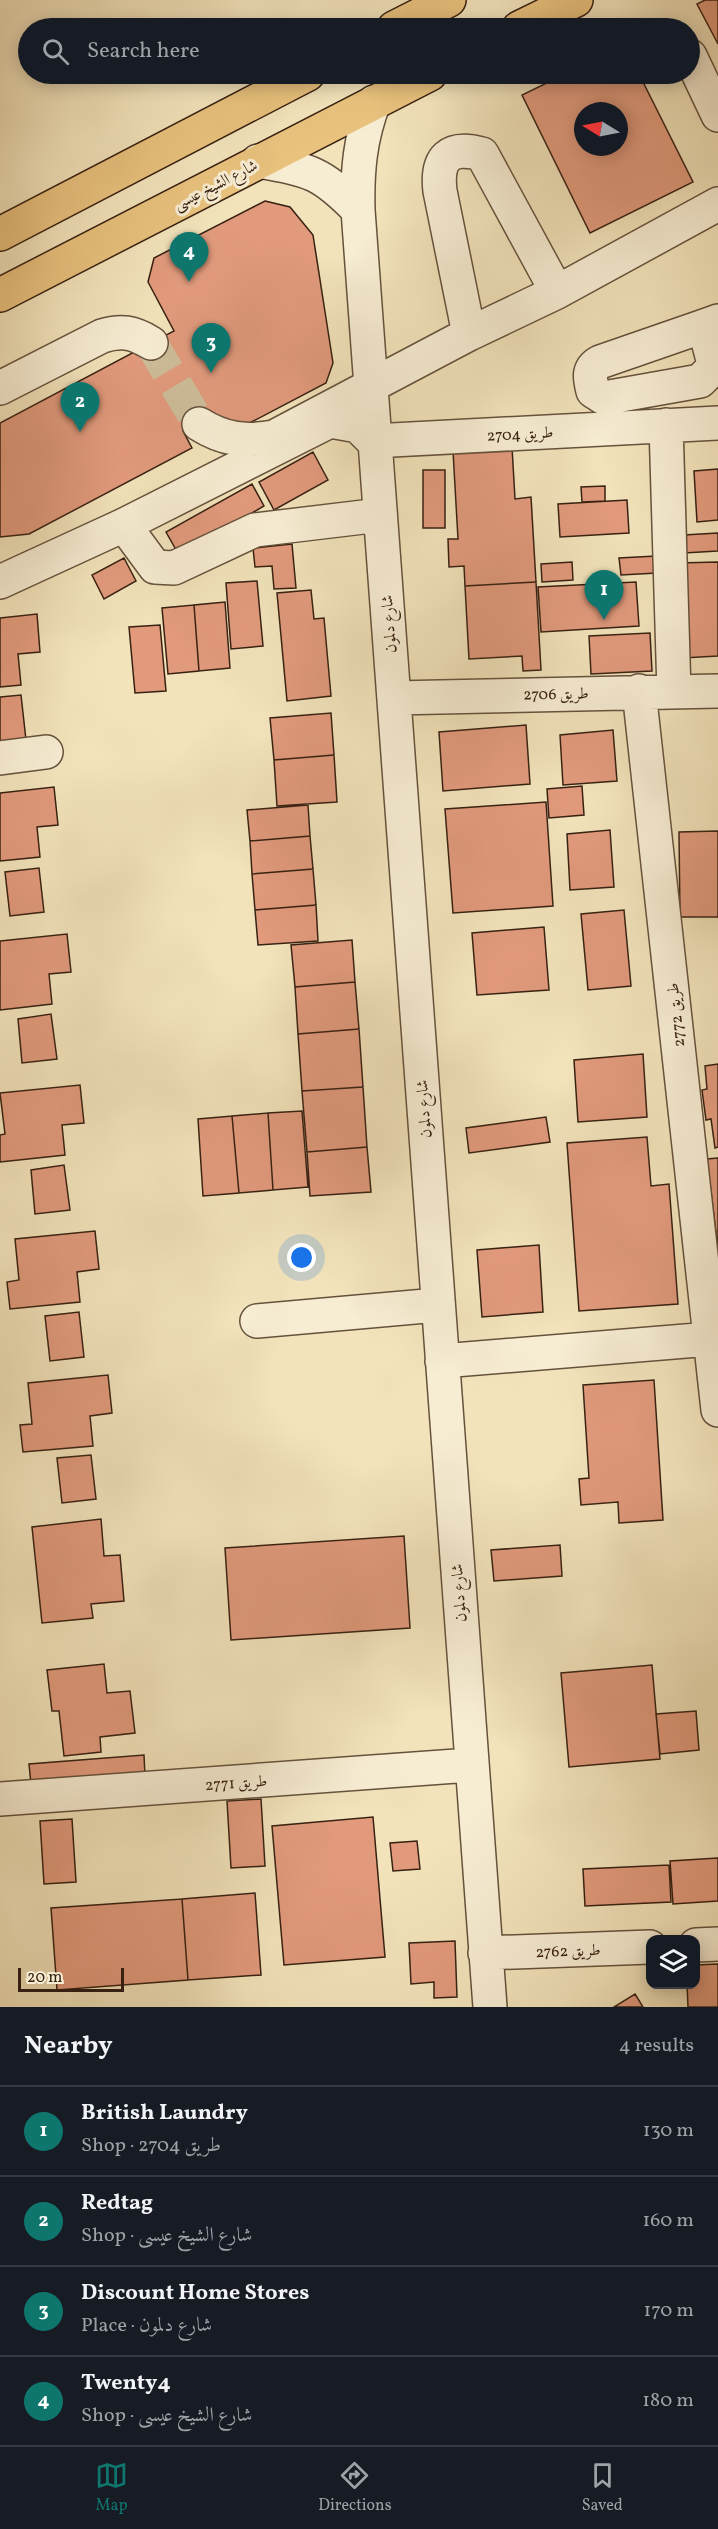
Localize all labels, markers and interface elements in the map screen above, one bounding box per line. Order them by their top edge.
search box [18,18,700,84]
icon: search [39,35,72,68]
text: Search here [87,36,200,67]
north arrow [574,102,628,156]
street label: شارع الشيخ عيسى [170,155,263,218]
pin: 4 [170,232,208,282]
pin: 3 [192,324,230,373]
pin: 2 [60,382,100,432]
street label: طريق 2704 [486,422,554,448]
pin: 1 [584,570,624,620]
street label: شارع دلمون [377,594,404,654]
street label: طريق 2706 [523,683,589,707]
street label: طريق 2772 [663,982,691,1048]
street label: شارع دلمون [412,1079,439,1139]
your location [287,1243,316,1272]
street label: شارع دلمون [447,1563,474,1623]
street label: طريق 2771 [204,1771,268,1797]
map controls [646,1935,700,1989]
button: layers [646,1935,700,1989]
street label: طريق 2762 [535,1940,601,1964]
scale bar [18,1965,124,1992]
text: 20 m [27,1967,62,1989]
text: Nearby [24,2028,113,2064]
text: 4 results [619,2032,694,2060]
text: British Laundry [81,2098,248,2129]
text: 1 [39,2117,48,2145]
text: 130 m [643,2117,694,2145]
text: Shop · طريق 2704 [81,2132,221,2160]
text: Redtag [81,2188,153,2219]
text: 2 [38,2207,49,2235]
text: 160 m [642,2207,694,2235]
text: Shop · شارع الشيخ عيسى [81,2222,252,2250]
text: Discount Home Stores [81,2278,309,2309]
text: 3 [38,2297,49,2325]
text: 170 m [644,2297,694,2325]
text: Place · شارع دلمون [81,2312,212,2340]
text: Twenty4 [81,2368,171,2399]
text: 4 [37,2387,50,2415]
text: 180 m [642,2387,694,2415]
text: Shop · شارع الشيخ عيسى [81,2402,252,2430]
tab: Map [95,2459,128,2517]
tab: Directions [318,2459,392,2517]
tab: Saved [582,2459,623,2517]

